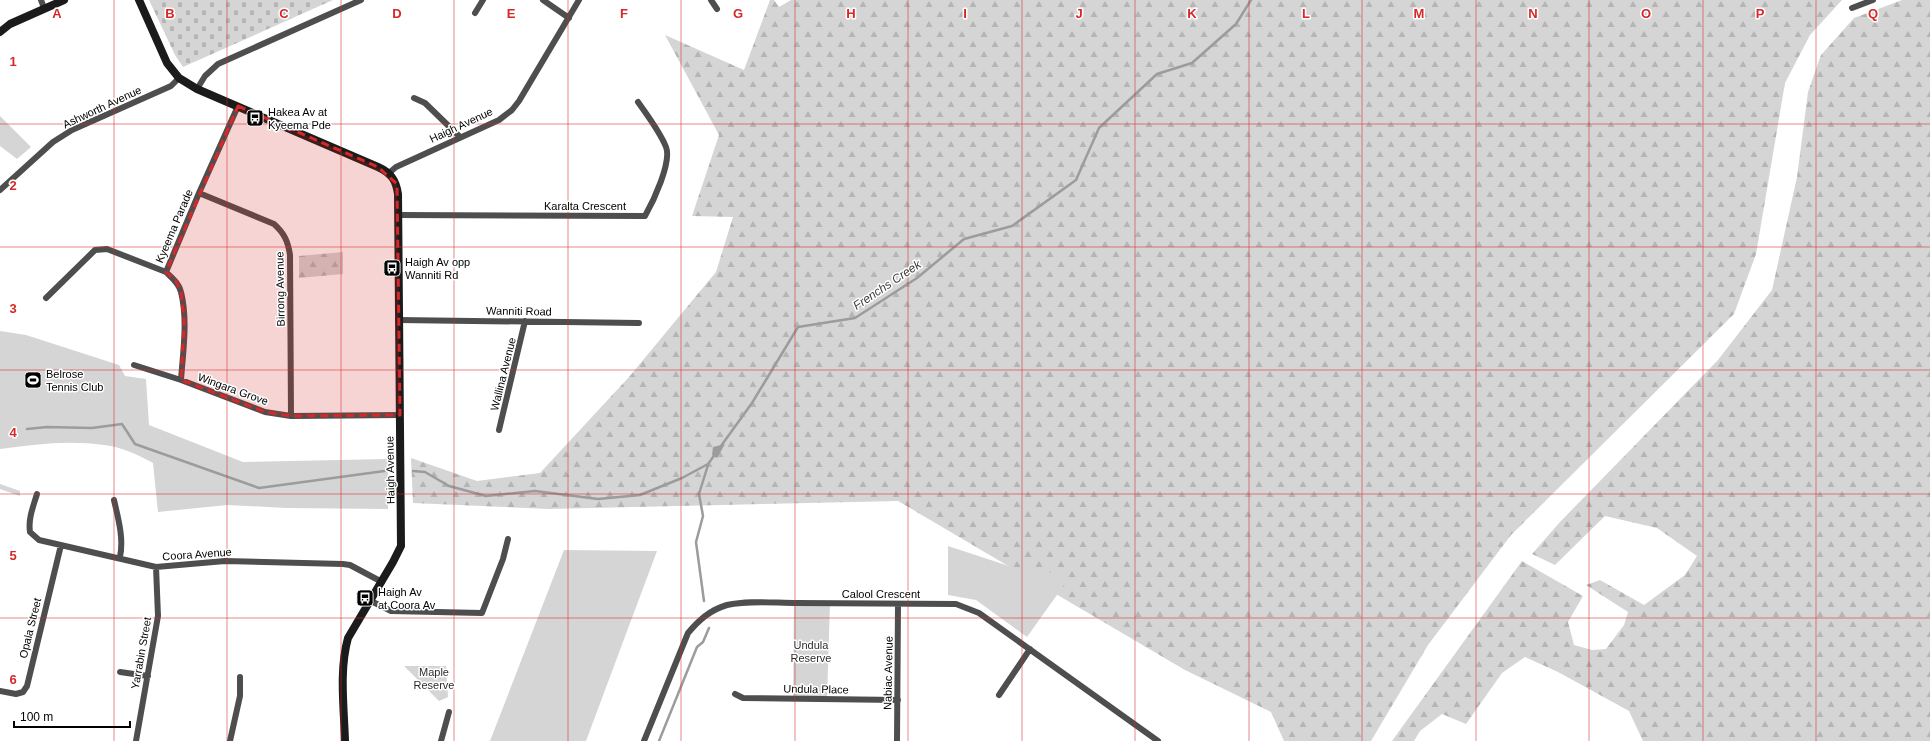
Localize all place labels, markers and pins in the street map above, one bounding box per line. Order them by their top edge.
place label: Hakea Av at Kyeema Pde [268,106,331,131]
bus stop icon: Hakea Av at Kyeema Pde [245,108,265,128]
place label: Haigh Av opp Wanniti Rd [405,256,470,281]
bus stop icon: Haigh Av opp Wanniti Rd [382,258,402,278]
place label: Belrose Tennis Club [46,368,103,393]
sports icon: Belrose Tennis Club [23,370,43,390]
place label: Haigh Av at Coora Av [378,586,436,611]
bus stop icon: Haigh Av at Coora Av [355,588,375,608]

